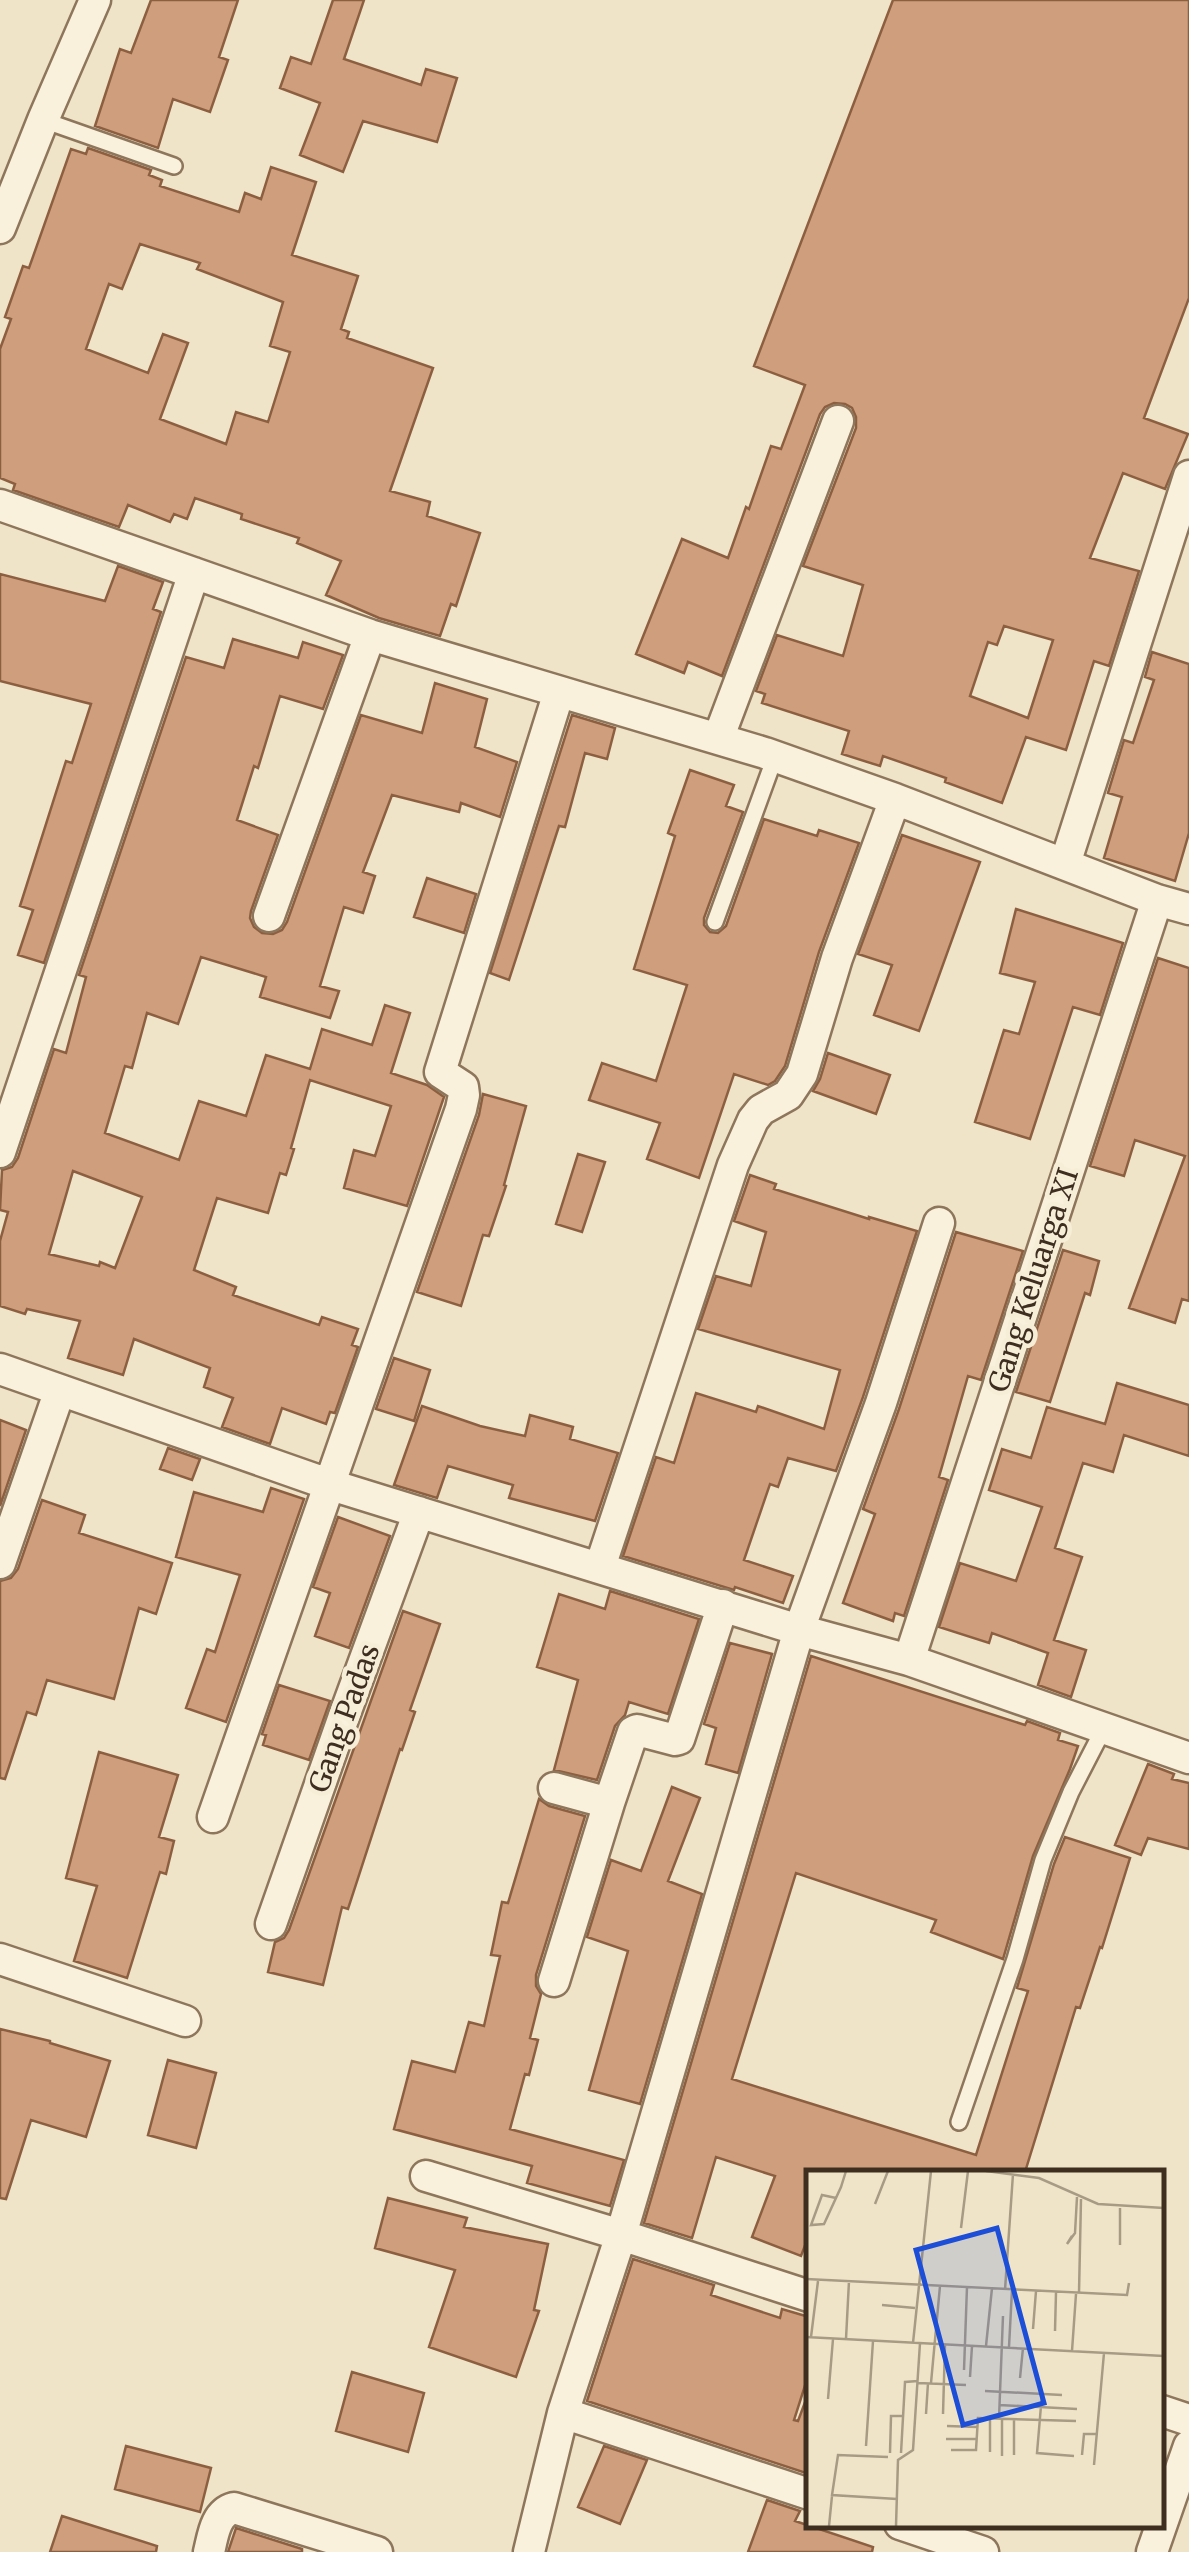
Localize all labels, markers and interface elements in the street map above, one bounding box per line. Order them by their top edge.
street label: Gang Keluarga XI [980,1163,1086,1397]
street label: Gang Padas [300,1639,388,1797]
inset map [806,2170,1164,2527]

